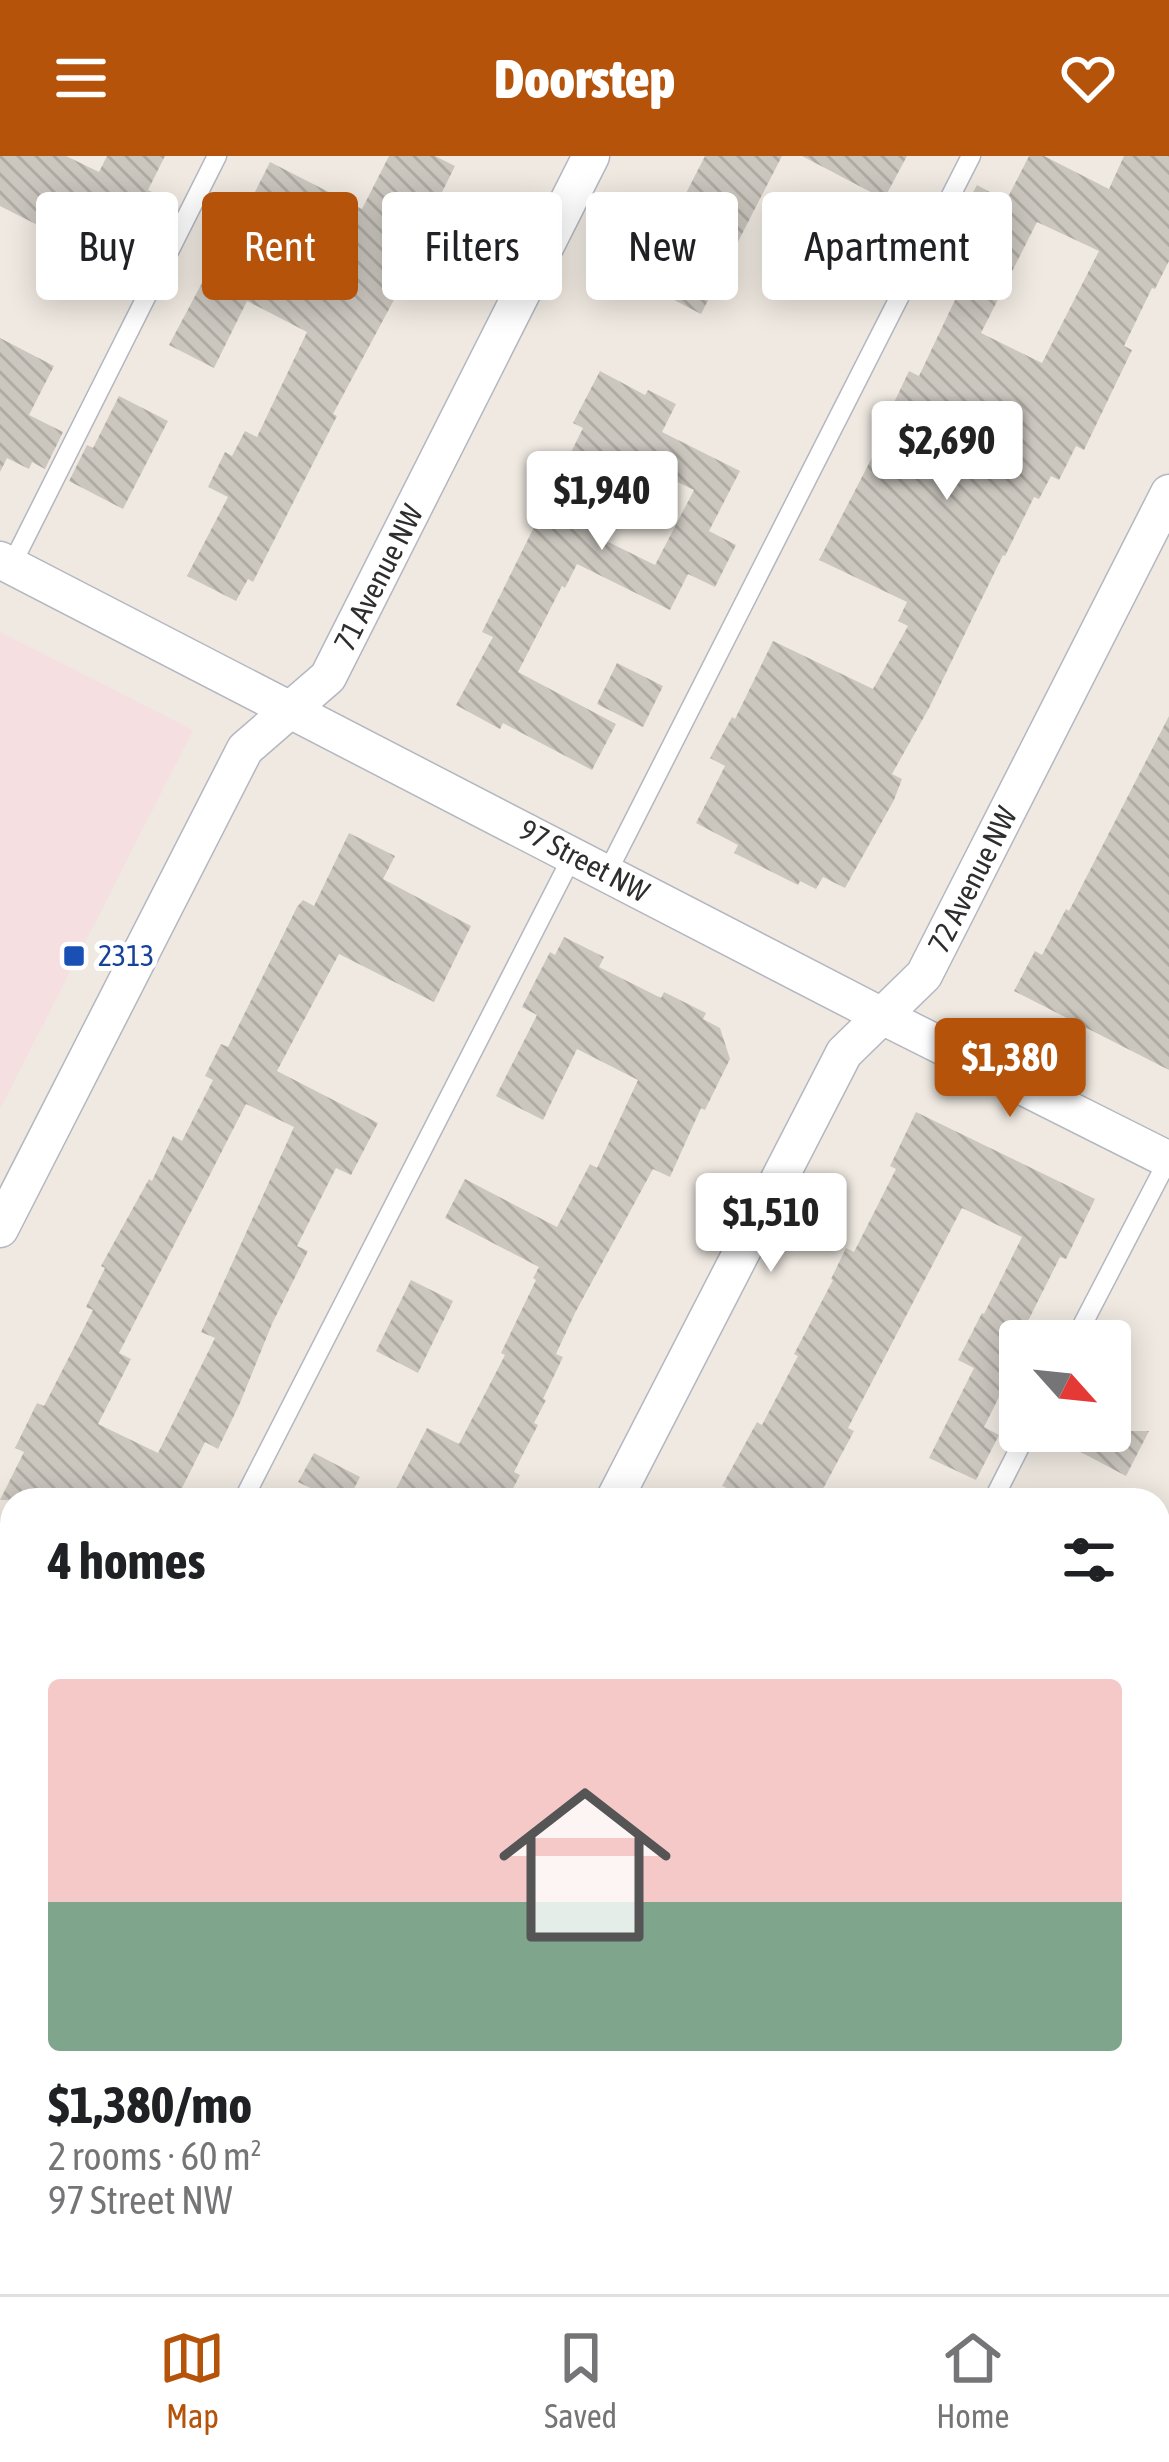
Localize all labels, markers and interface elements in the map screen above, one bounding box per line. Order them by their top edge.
icon: menu [48,45,114,111]
icon: heart [1055,45,1121,111]
text: Doorstep [494,48,675,109]
chip: Buy [36,192,178,300]
chip: Rent [202,192,358,300]
chip: Filters [382,192,562,300]
chip: New [586,192,738,300]
chip: Apartment [762,192,1012,300]
pin: $2,690 [849,401,1045,503]
text: $2,690 [899,418,995,462]
pin: $1,940 [504,451,700,553]
text: $1,940 [554,468,650,512]
street label: 71 Avenue NW [327,499,429,656]
street label: 72 Avenue NW [921,801,1023,958]
street label: 97 Street NW [514,812,655,909]
place label: 2313 [98,938,154,972]
marker: 2313 [61,943,87,969]
pin: $1,380 [912,1018,1108,1120]
text: $1,380 [962,1035,1058,1079]
pin: $1,510 [673,1173,869,1275]
text: $1,510 [723,1190,819,1234]
north arrow [999,1320,1131,1452]
map controls [999,1320,1131,1452]
icon: filters [1056,1527,1122,1593]
text: 4 homes [48,1531,206,1590]
icon: home [477,1757,693,1973]
text: $1,380/mo [48,2075,252,2134]
text: 2 rooms · 60 m² [48,2134,262,2178]
text: 97 Street NW [48,2178,232,2222]
tab: Map [159,2325,225,2435]
tab: Saved [544,2325,617,2435]
tab: Home [936,2325,1010,2435]

